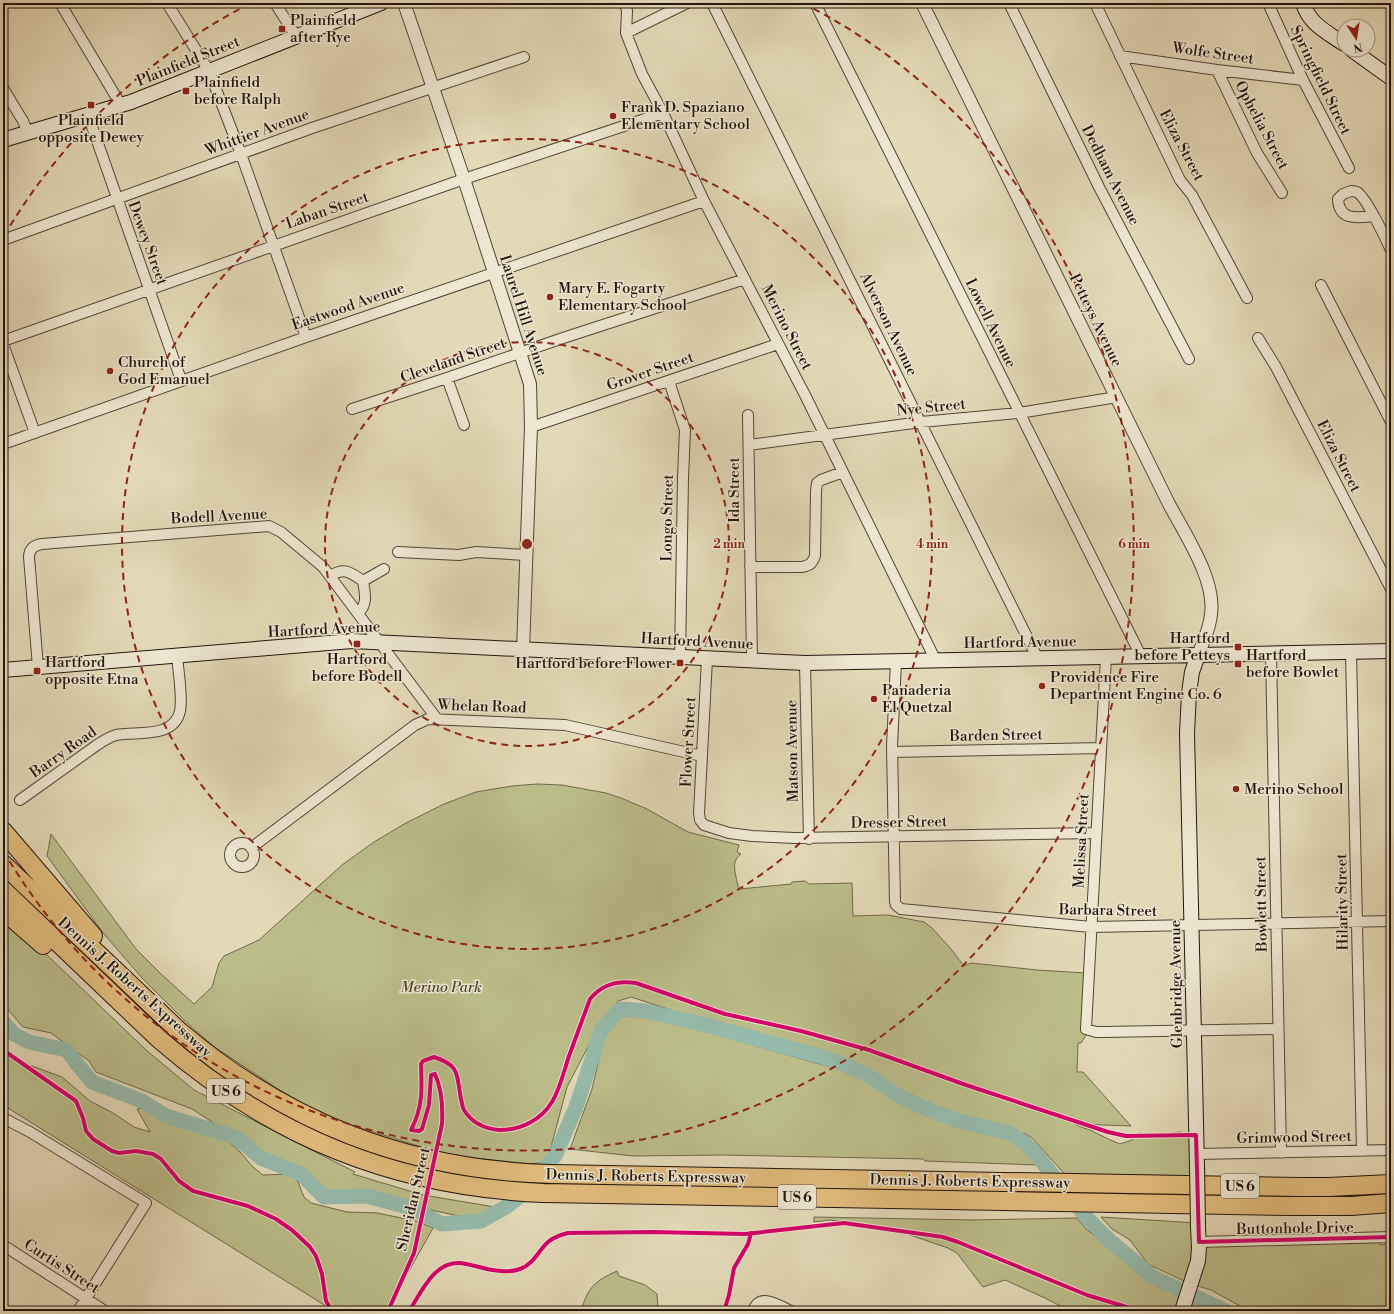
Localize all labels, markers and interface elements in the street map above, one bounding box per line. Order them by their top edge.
place label: Plainfield after Rye [290,11,356,47]
north arrow [1336,18,1376,58]
street label: Springfield Street [1286,22,1356,139]
marker: Plainfield after Rye [277,24,287,34]
street label: Plainfield Street [134,32,243,91]
street label: Wolfe Street [1170,38,1256,69]
text: N [1352,39,1364,55]
place label: Plainfield before Ralph [194,73,281,109]
street label: Ophelia Street [1230,78,1293,173]
marker: Plainfield before Ralph [181,86,191,96]
place label: Frank D. Spaziano Elementary School [621,98,750,134]
marker: Plainfield opposite Dewey [86,100,96,110]
street label: Whittier Avenue [202,105,312,160]
street label: Eliza Street [1155,106,1209,185]
place label: Plainfield opposite Dewey [38,111,145,147]
marker: Frank D. Spaziano Elementary School [608,111,618,121]
street label: Dedham Avenue [1077,122,1144,229]
street label: Laban Street [283,187,372,234]
street label: Dewey Street [124,199,172,288]
street label: Laurel Hill Avenue [495,252,552,378]
street label: Alverson Avenue [855,269,922,379]
street label: Petteys Avenue [1065,271,1126,370]
street label: Lowell Avenue [961,275,1020,371]
street label: Eastwood Avenue [289,278,407,335]
place label: Mary E. Fogarty Elementary School [558,279,687,315]
street label: Merino Street [757,281,817,374]
marker: Mary E. Fogarty Elementary School [545,292,555,302]
street label: Cleveland Street [398,333,509,387]
street label: Grover Street [604,348,697,395]
place label: Church of God Emanuel [118,353,210,389]
marker: Church of God Emanuel [105,366,115,376]
street label: Nye Street [895,394,967,421]
street label: Eliza Street [1312,417,1365,496]
street label: Ida Street [725,457,744,523]
street label: Longo Street [657,474,678,562]
street label: Bodell Avenue [169,504,268,529]
centre of rings [520,537,534,551]
text: 2 min [713,537,745,552]
text: 4 min [916,537,949,552]
text: 6 min [1118,537,1150,552]
street label: Hartford Avenue [267,617,381,642]
street label: Hartford Avenue [640,629,754,654]
place label: Hartford before Petteys [1135,629,1230,665]
street label: Hartford Avenue [963,632,1077,653]
marker: Hartford before Bodell [352,639,362,649]
marker: Hartford before Petteys [1233,642,1243,652]
place label: Hartford before Bowlet [1246,646,1340,682]
place label: Hartford before Bodell [312,650,403,686]
place label: Hartford opposite Etna [45,653,139,689]
place label: Hartford before Flower [515,654,673,673]
marker: Hartford before Flower [675,658,685,668]
marker: Hartford before Bowlet [1233,659,1243,669]
marker: Hartford opposite Etna [32,666,42,676]
place label: Providence Fire Department Engine Co. 6 [1050,668,1222,704]
place label: Panaderia El Quetzal [882,681,953,717]
marker: Providence Fire Department Engine Co. 6 [1037,681,1047,691]
marker: Panaderia El Quetzal [869,694,879,704]
street label: Whelan Road [436,695,527,718]
street label: Flower Street [677,696,700,788]
street label: Matson Avenue [782,700,803,802]
street label: Barry Road [25,722,101,783]
street label: Barden Street [948,725,1044,746]
place label: Merino School [1244,780,1344,799]
marker: Merino School [1231,784,1241,794]
street label: Melissa Street [1070,793,1094,889]
street label: Dresser Street [851,812,948,833]
street label: Hilarity Street [1332,853,1353,951]
street label: Bowlett Street [1251,855,1272,953]
street label: Barbara Street [1058,900,1158,921]
street label: Dennis J. Roberts Expressway [54,913,216,1062]
street label: Glenbridge Avenue [1166,920,1187,1048]
park label: Merino Park [400,978,482,997]
road number: US 6 [207,1079,245,1103]
street label: Grimwood Street [1236,1127,1352,1148]
street label: Sheridan Street [392,1145,435,1253]
street label: Dennis J. Roberts Expressway [545,1165,747,1188]
street label: Dennis J. Roberts Expressway [869,1170,1071,1193]
road number: US 6 [1221,1174,1259,1198]
road number: US 6 [778,1185,816,1209]
street label: Buttonhole Drive [1235,1218,1354,1239]
street label: Curtis Street [20,1235,104,1298]

